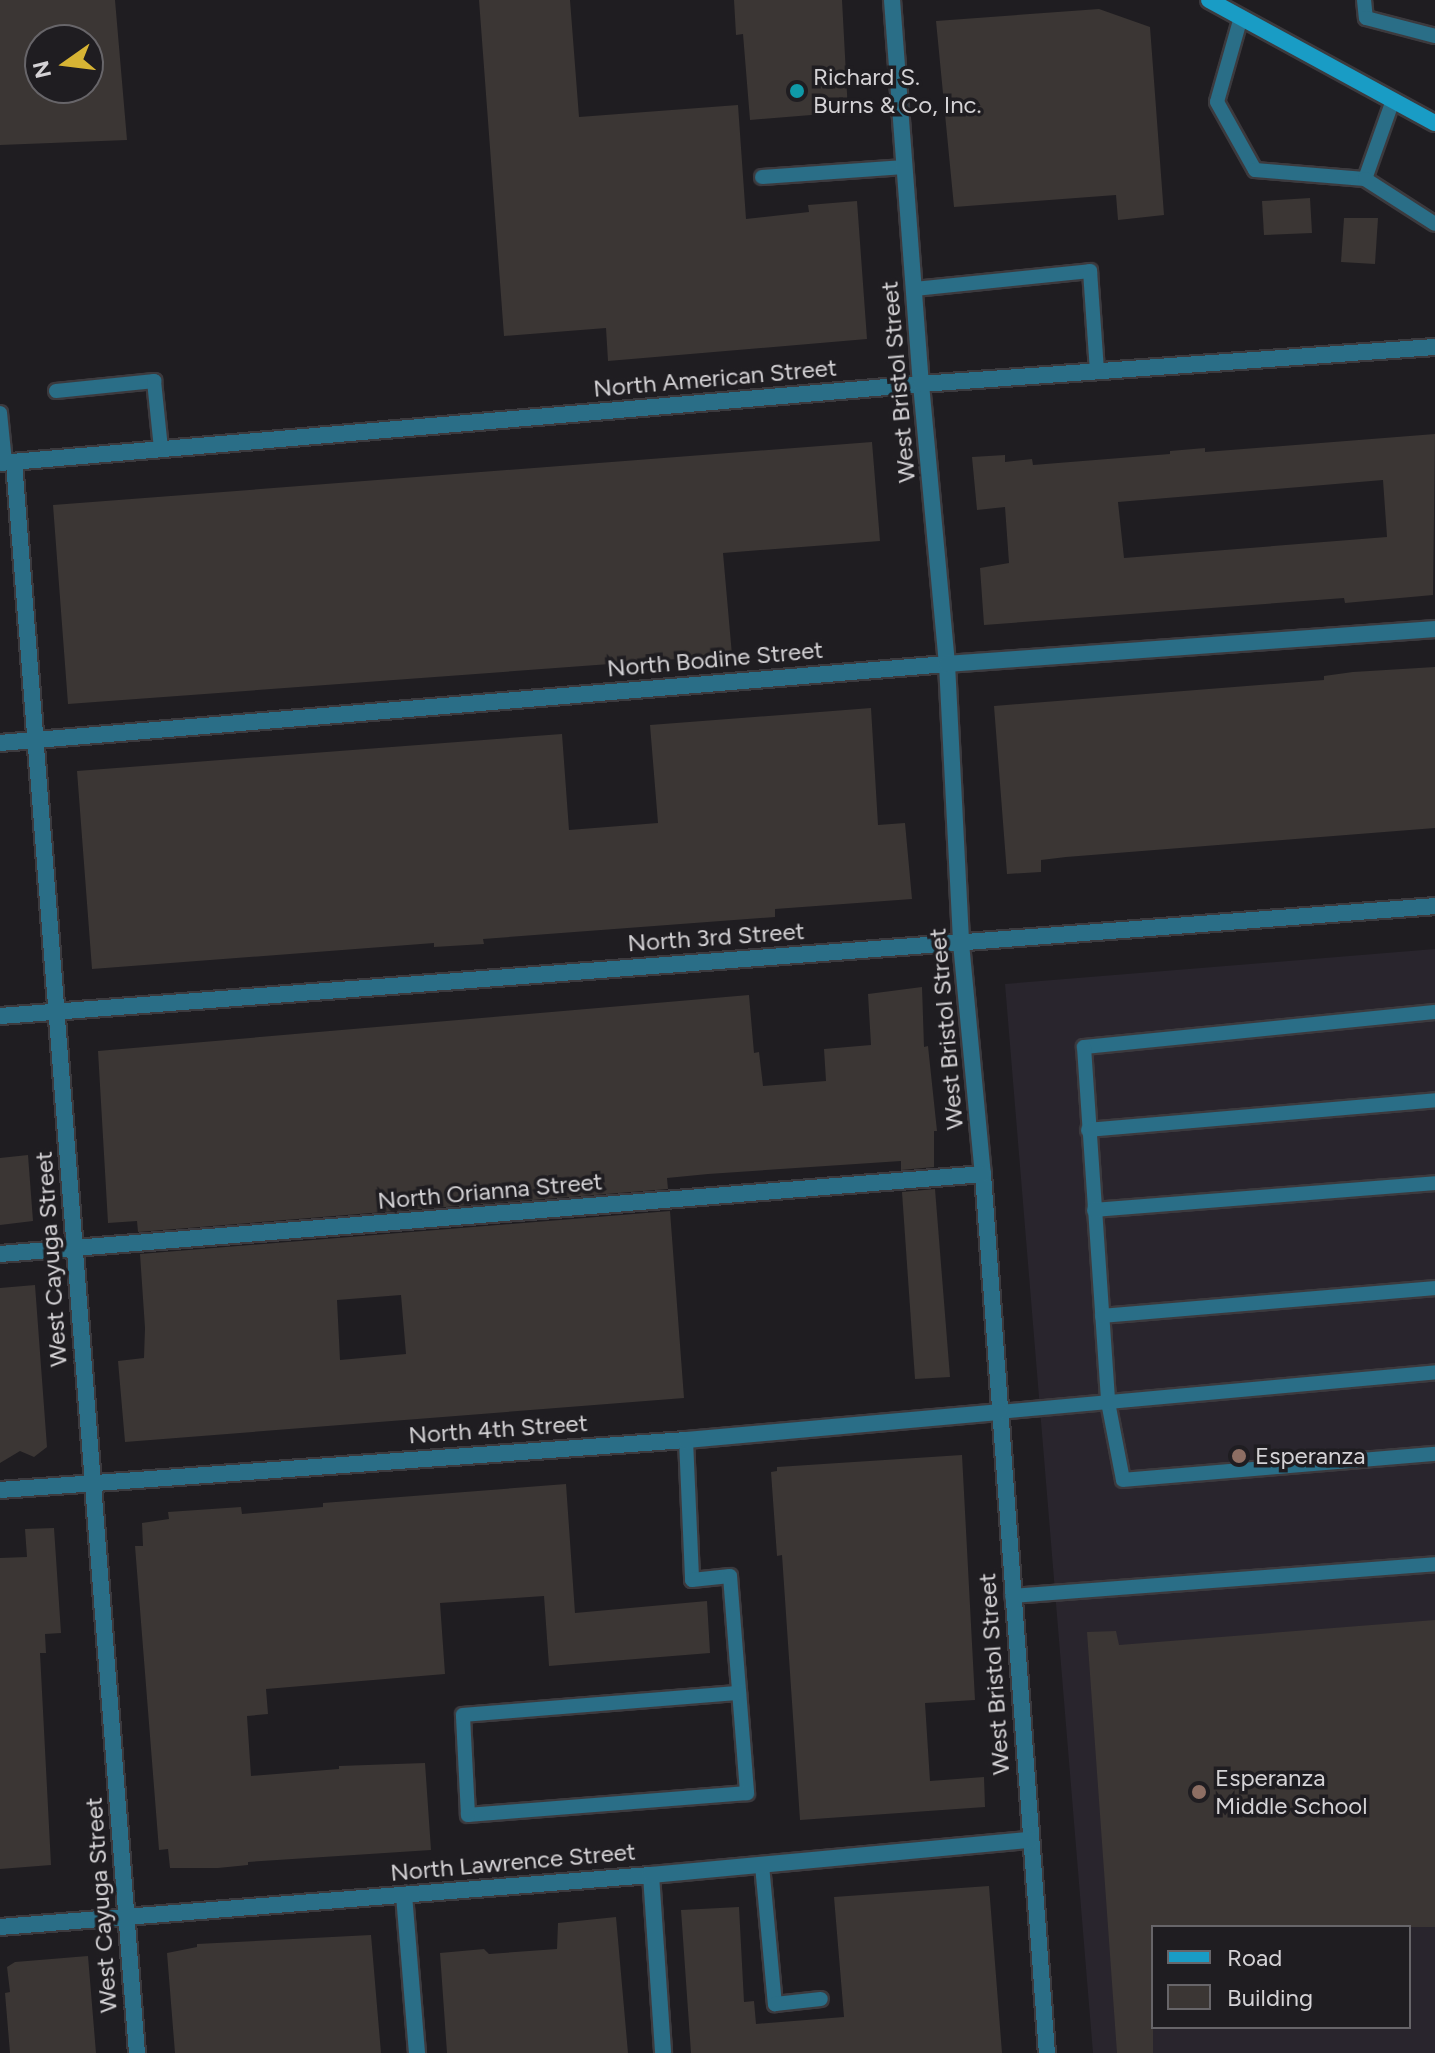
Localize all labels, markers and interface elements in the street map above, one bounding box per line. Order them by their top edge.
north arrow [24,24,104,104]
text: N [27,58,57,81]
place label: Richard S. Burns & Co, Inc. [813,63,982,119]
marker: Richard S. Burns & Co, Inc. [788,82,806,100]
street label: West Bristol Street [875,280,921,484]
street label: North American Street [592,353,838,403]
street label: North Bodine Street [606,635,824,683]
street label: North 3rd Street [627,916,805,958]
street label: West Bristol Street [923,927,969,1131]
street label: West Cayuga Street [29,1150,73,1368]
street label: North Orianna Street [376,1167,604,1215]
street label: North 4th Street [407,1408,589,1450]
place label: Esperanza [1255,1442,1365,1470]
marker: Esperanza [1230,1447,1248,1465]
street label: West Bristol Street [973,1572,1015,1776]
place label: Esperanza Middle School [1215,1764,1368,1820]
marker: Esperanza Middle School [1190,1783,1208,1801]
street label: West Cayuga Street [79,1796,123,2014]
street label: North Lawrence Street [389,1837,637,1887]
legend [1151,1925,1411,2029]
text: Road [1227,1943,1282,1972]
text: Building [1227,1983,1313,2012]

